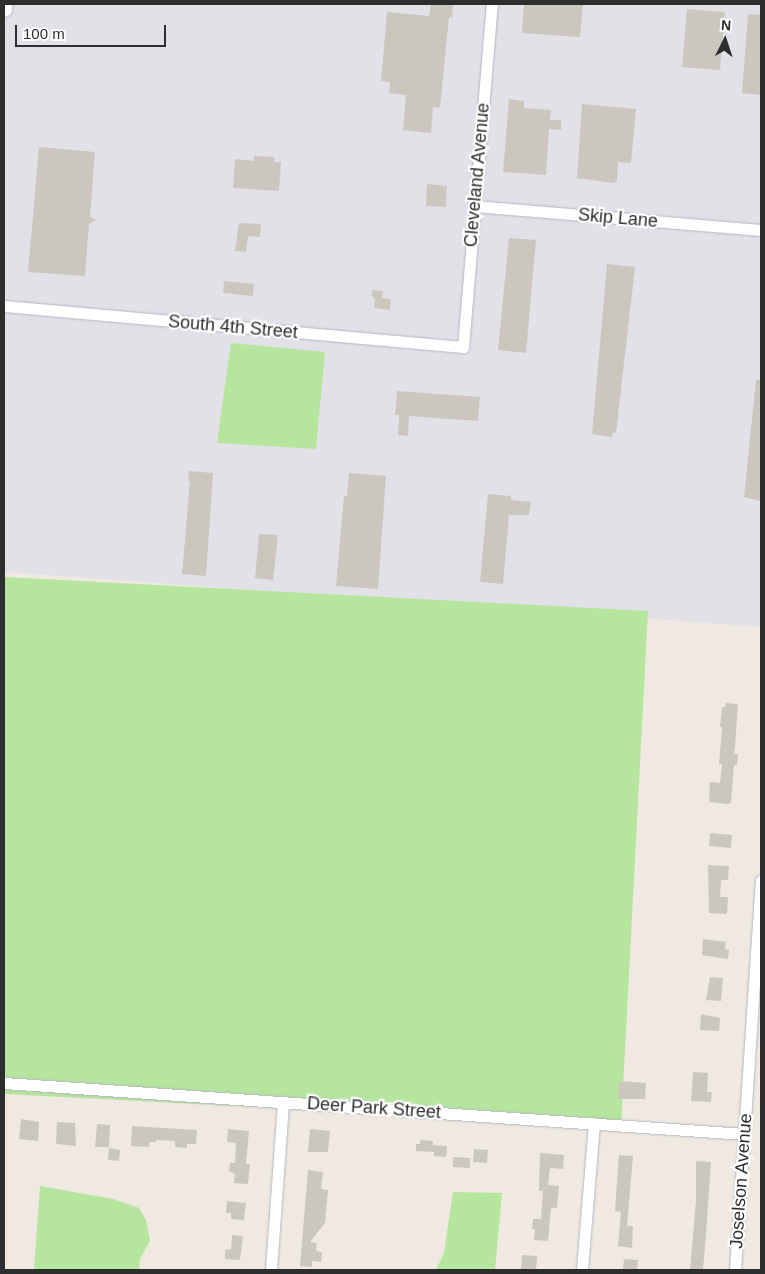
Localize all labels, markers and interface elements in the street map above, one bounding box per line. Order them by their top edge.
scale bar [18,15,169,47]
north arrow [700,15,750,65]
text: N [720,17,732,33]
text: 100 m [23,25,65,42]
street label: Cleveland Avenue [460,101,494,249]
street label: Skip Lane [577,204,659,232]
street label: South 4th Street [167,311,299,343]
street label: Deer Park Street [306,1093,442,1123]
street label: Joselson Avenue [725,1112,757,1250]

